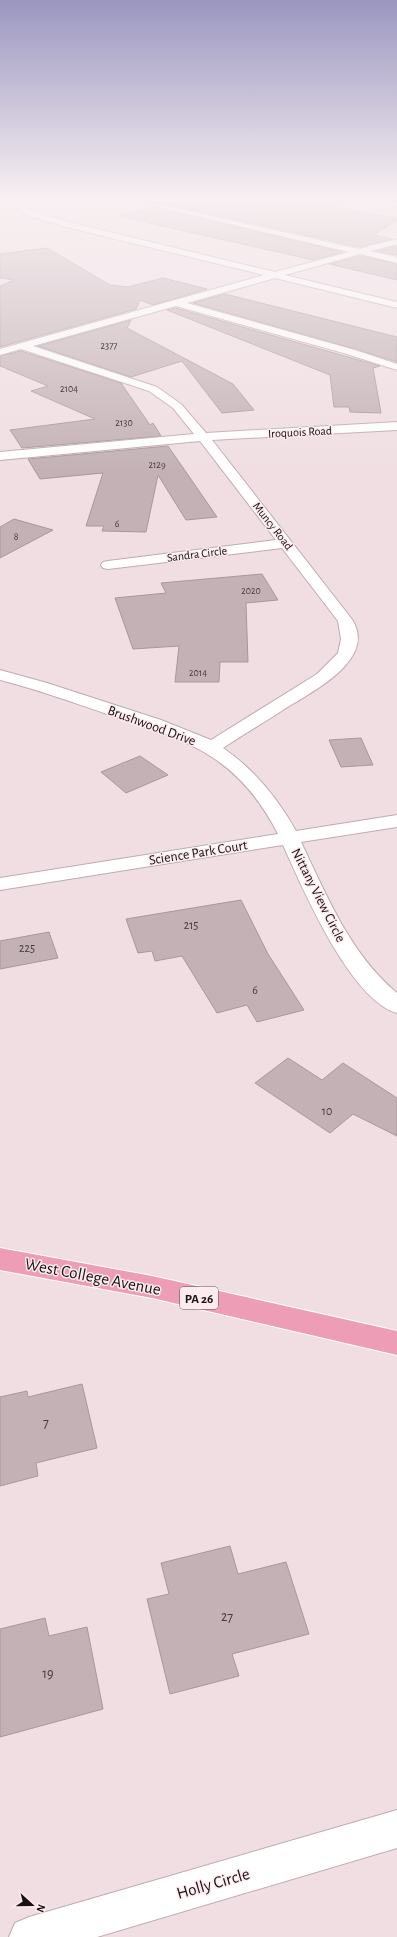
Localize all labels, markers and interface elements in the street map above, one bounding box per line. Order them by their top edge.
house number: 2377 [100,341,118,351]
house number: 2104 [60,384,78,394]
house number: 2130 [115,418,133,428]
street label: Iroquois Road [268,424,332,440]
house number: 2129 [148,460,166,470]
street label: Muncy Road [250,500,295,553]
house number: 6 [115,519,120,529]
house number: 8 [14,532,19,542]
street label: Sandra Circle [166,544,228,564]
house number: 2020 [241,586,261,596]
house number: 2014 [189,668,207,678]
street label: Brushwood Drive [106,703,198,748]
street label: Science Park Court [148,838,249,868]
street label: Nittany View Circle [288,846,348,945]
house number: 215 [184,919,198,931]
house number: 225 [19,942,35,954]
house number: 6 [252,984,258,996]
house number: 10 [322,1105,332,1117]
street label: West College Avenue [23,1255,162,1298]
road number: PA 26 [180,1287,218,1309]
house number: 7 [43,1416,49,1430]
house number: 27 [221,1610,233,1624]
house number: 19 [42,1667,54,1681]
street label: Holly Circle [175,1865,252,1903]
north arrow [12,1885,52,1925]
text: N [34,1903,47,1914]

